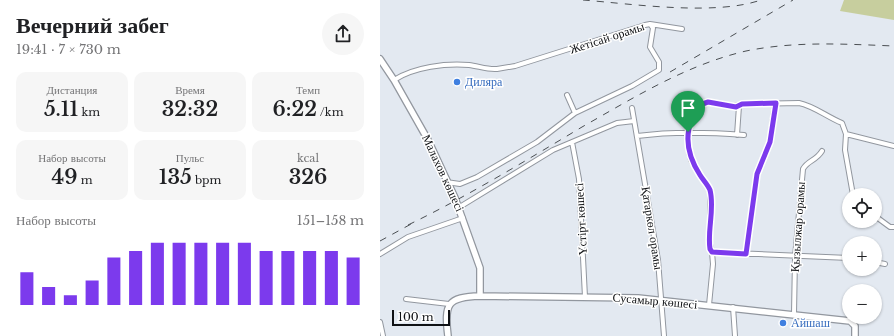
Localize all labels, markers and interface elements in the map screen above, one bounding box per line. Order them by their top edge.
text: Вечерний забег [16,12,169,39]
button: share [322,13,364,55]
street label: Жетісай орамы [568,18,646,57]
text: 19:41 · 7 × 730 m [16,41,121,58]
place label: Диляра [465,74,503,89]
marker: Диляра [452,77,462,87]
text: Дистанция [47,83,97,97]
text: Время [175,83,205,97]
text: Темп [296,83,320,97]
pin [671,91,705,132]
text: 5.11 [44,97,78,121]
text: 32:32 [162,97,218,121]
text: 6:22 [273,97,317,121]
icon: arrive [677,97,699,119]
text: km [78,105,100,119]
text: /km [317,105,343,119]
street label: Малахов көшесі [419,132,468,214]
text: Набор высоты [38,151,106,165]
text: Пульс [176,151,204,165]
text: kcal [297,151,319,165]
text: 49 [51,165,78,189]
text: 135 [159,165,192,189]
text: 326 [289,165,327,189]
text: m [78,173,93,187]
text: bpm [192,173,221,187]
street label: Қызылжар орамы [787,181,808,273]
street label: Үстірт көшесі [571,182,590,256]
street label: Қатаркөл орамы [639,185,666,271]
map controls [842,188,882,324]
button: locate [842,188,882,228]
text: Набор высоты [16,212,96,229]
text: 151–158 m [297,212,364,229]
button: + [842,236,882,276]
button: − [842,284,882,324]
street label: Сусамыр көшесі [612,289,699,312]
scale bar [392,308,450,327]
text: 100 m [398,310,434,324]
place label: Айшаш [791,315,831,330]
marker: Айшаш [778,318,788,328]

